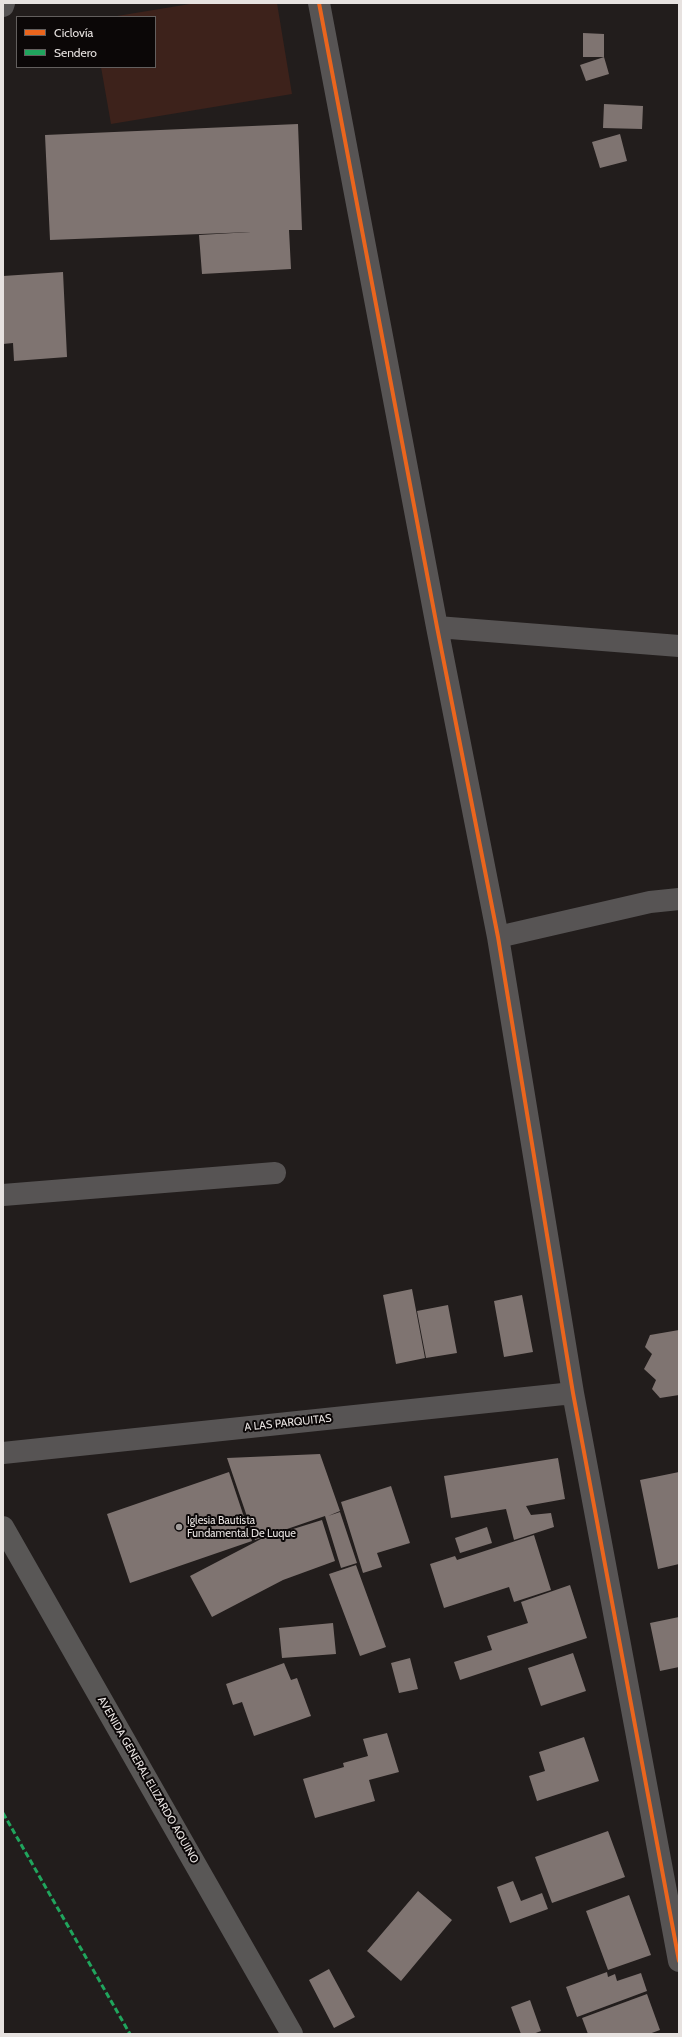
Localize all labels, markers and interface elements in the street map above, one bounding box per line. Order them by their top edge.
legend [16,16,156,68]
text: Ciclovía [54,25,93,40]
text: Sendero [54,45,97,60]
street label: A LAS PARQUITAS [244,1412,332,1434]
place label: Iglesia Bautista Fundamental De Luque [187,1514,296,1540]
marker: Iglesia Bautista Fundamental De Luque [174,1522,184,1532]
street label: AVENIDA GENERAL ELIZARDO AQUINO [95,1694,201,1866]

